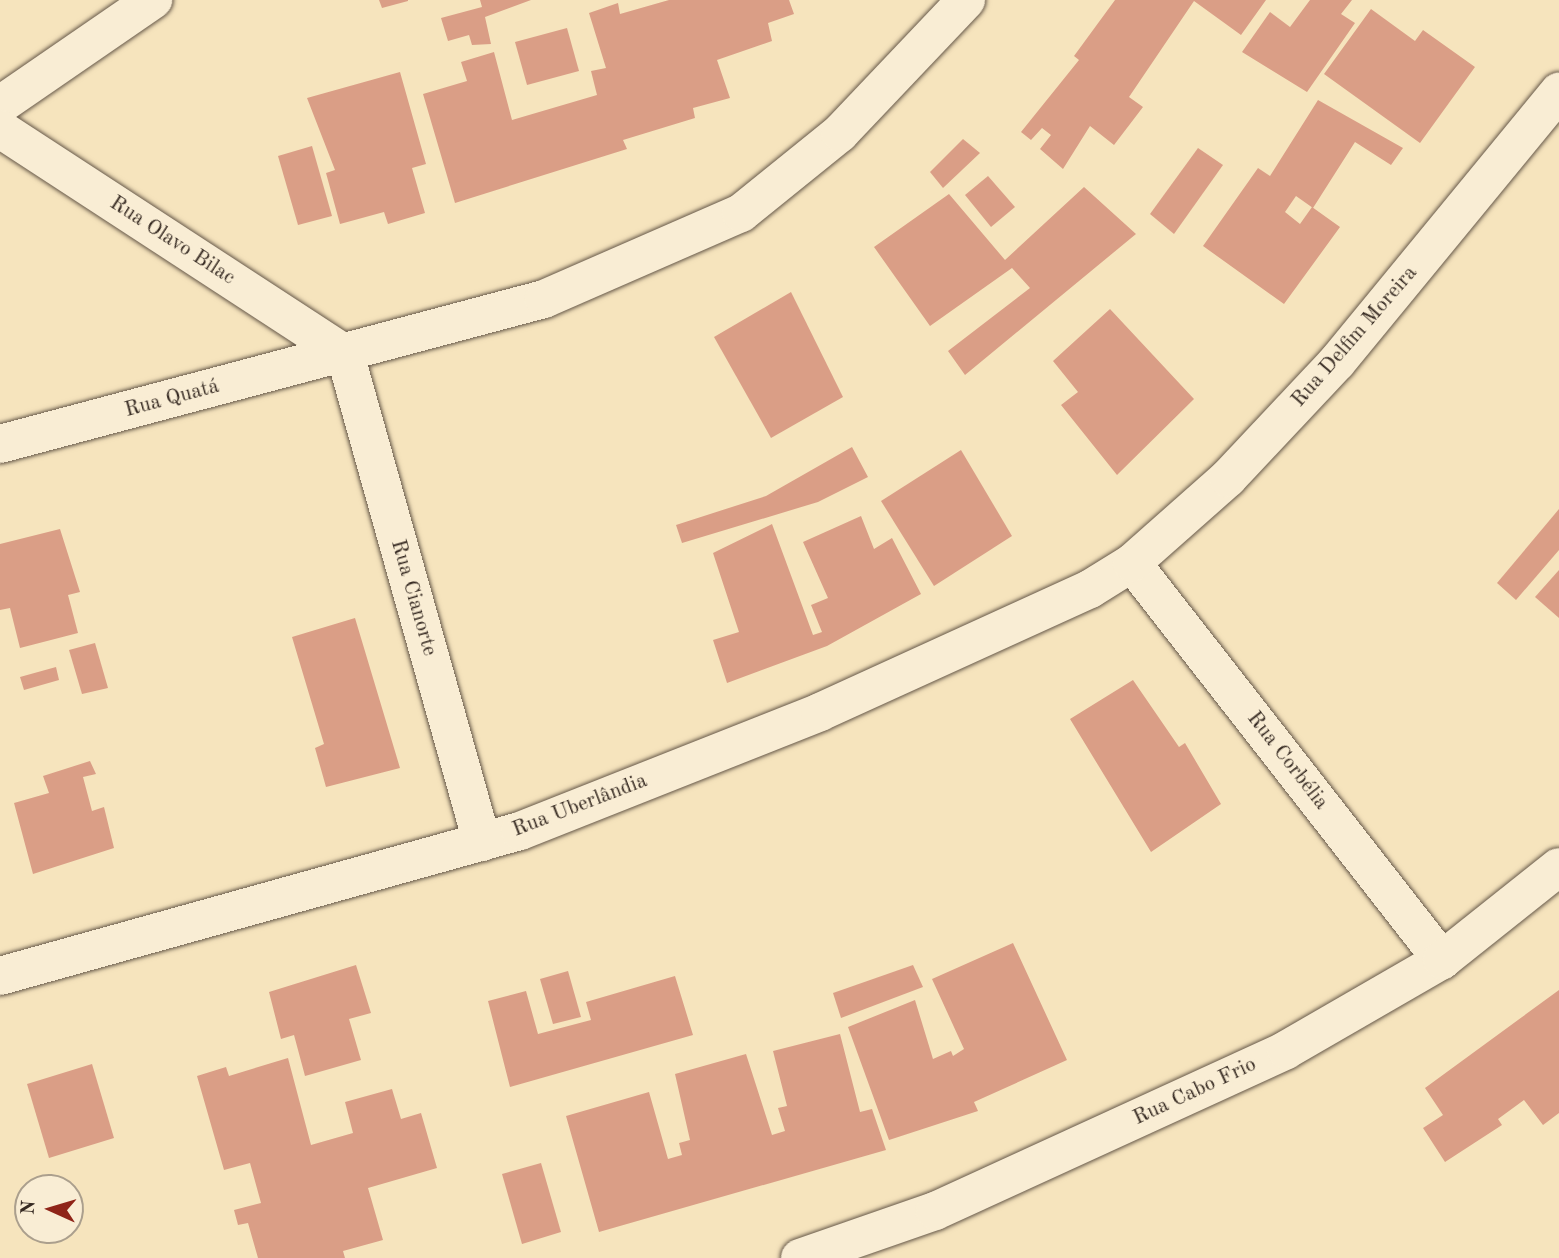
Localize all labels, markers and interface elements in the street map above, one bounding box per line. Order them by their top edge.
street label: Rua Olavo Bilac [105,191,239,291]
street label: Rua Delfim Moreira [1287,261,1423,413]
street label: Rua Quatá [122,374,222,424]
street label: Rua Cianorte [384,537,442,659]
street label: Rua Corbélia [1241,707,1333,815]
street label: Rua Uberlândia [509,769,651,843]
street label: Rua Cabo Frio [1129,1053,1261,1131]
north arrow [14,1174,84,1244]
text: N [20,1200,40,1216]

